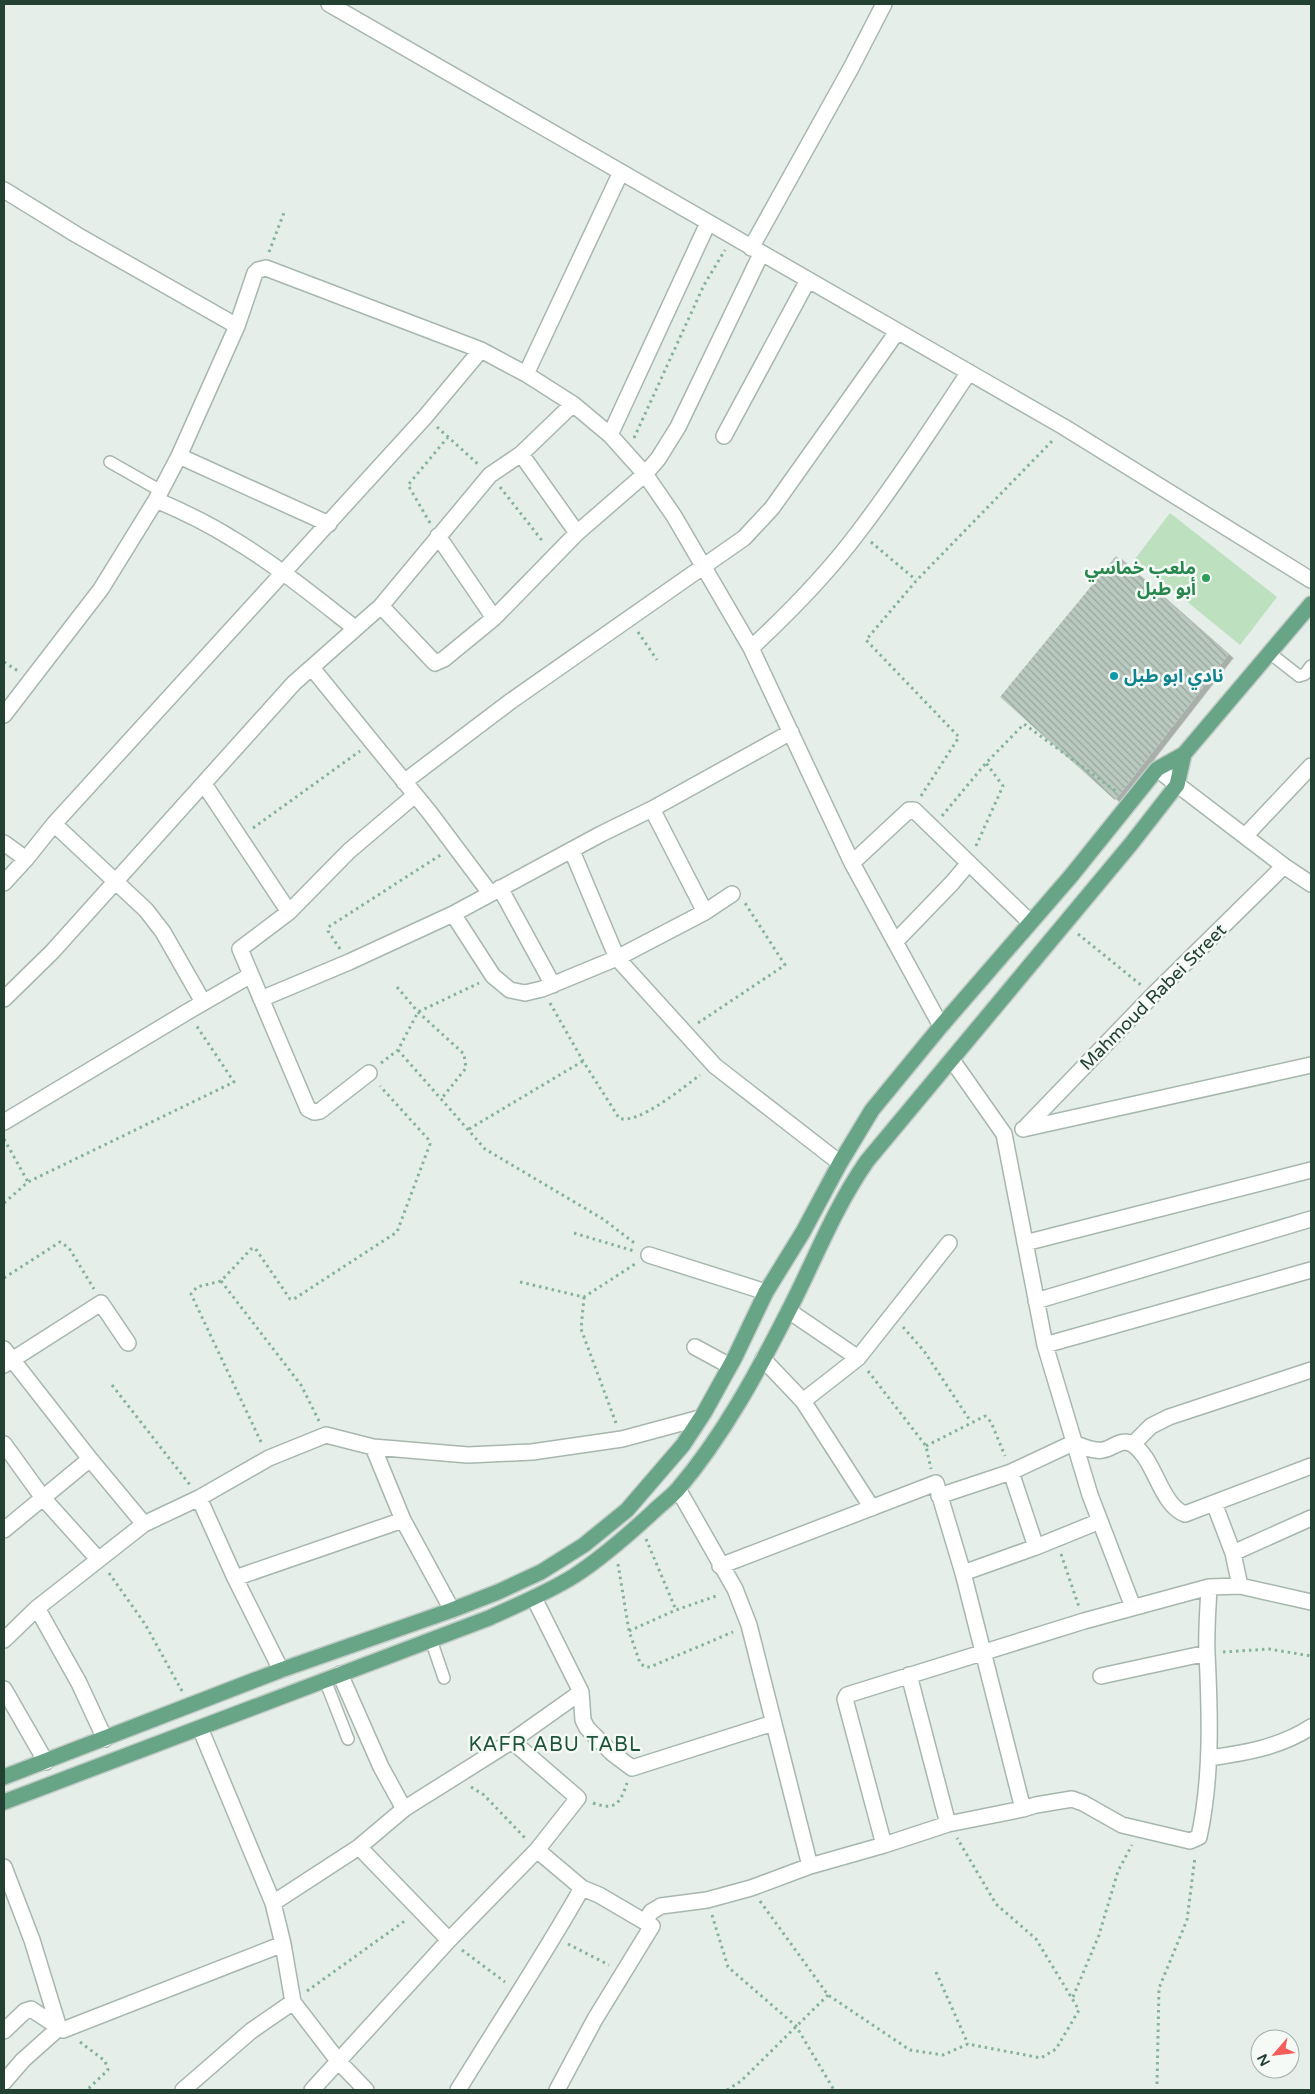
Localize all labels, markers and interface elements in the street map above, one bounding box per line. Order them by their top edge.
place label: ملعب خماسي أبو طبل [1084,557,1196,600]
marker: ملعب خماسي أبو طبل [1200,572,1212,584]
place label: نادي ابو طبل [1124,665,1223,690]
marker: نادي ابو طبل [1108,670,1120,682]
street label: Mahmoud Rabei Street [1075,919,1231,1075]
district label: KAFR ABU TABL [469,1733,641,1757]
north arrow [1250,2029,1300,2079]
text: N [1254,2051,1274,2069]

